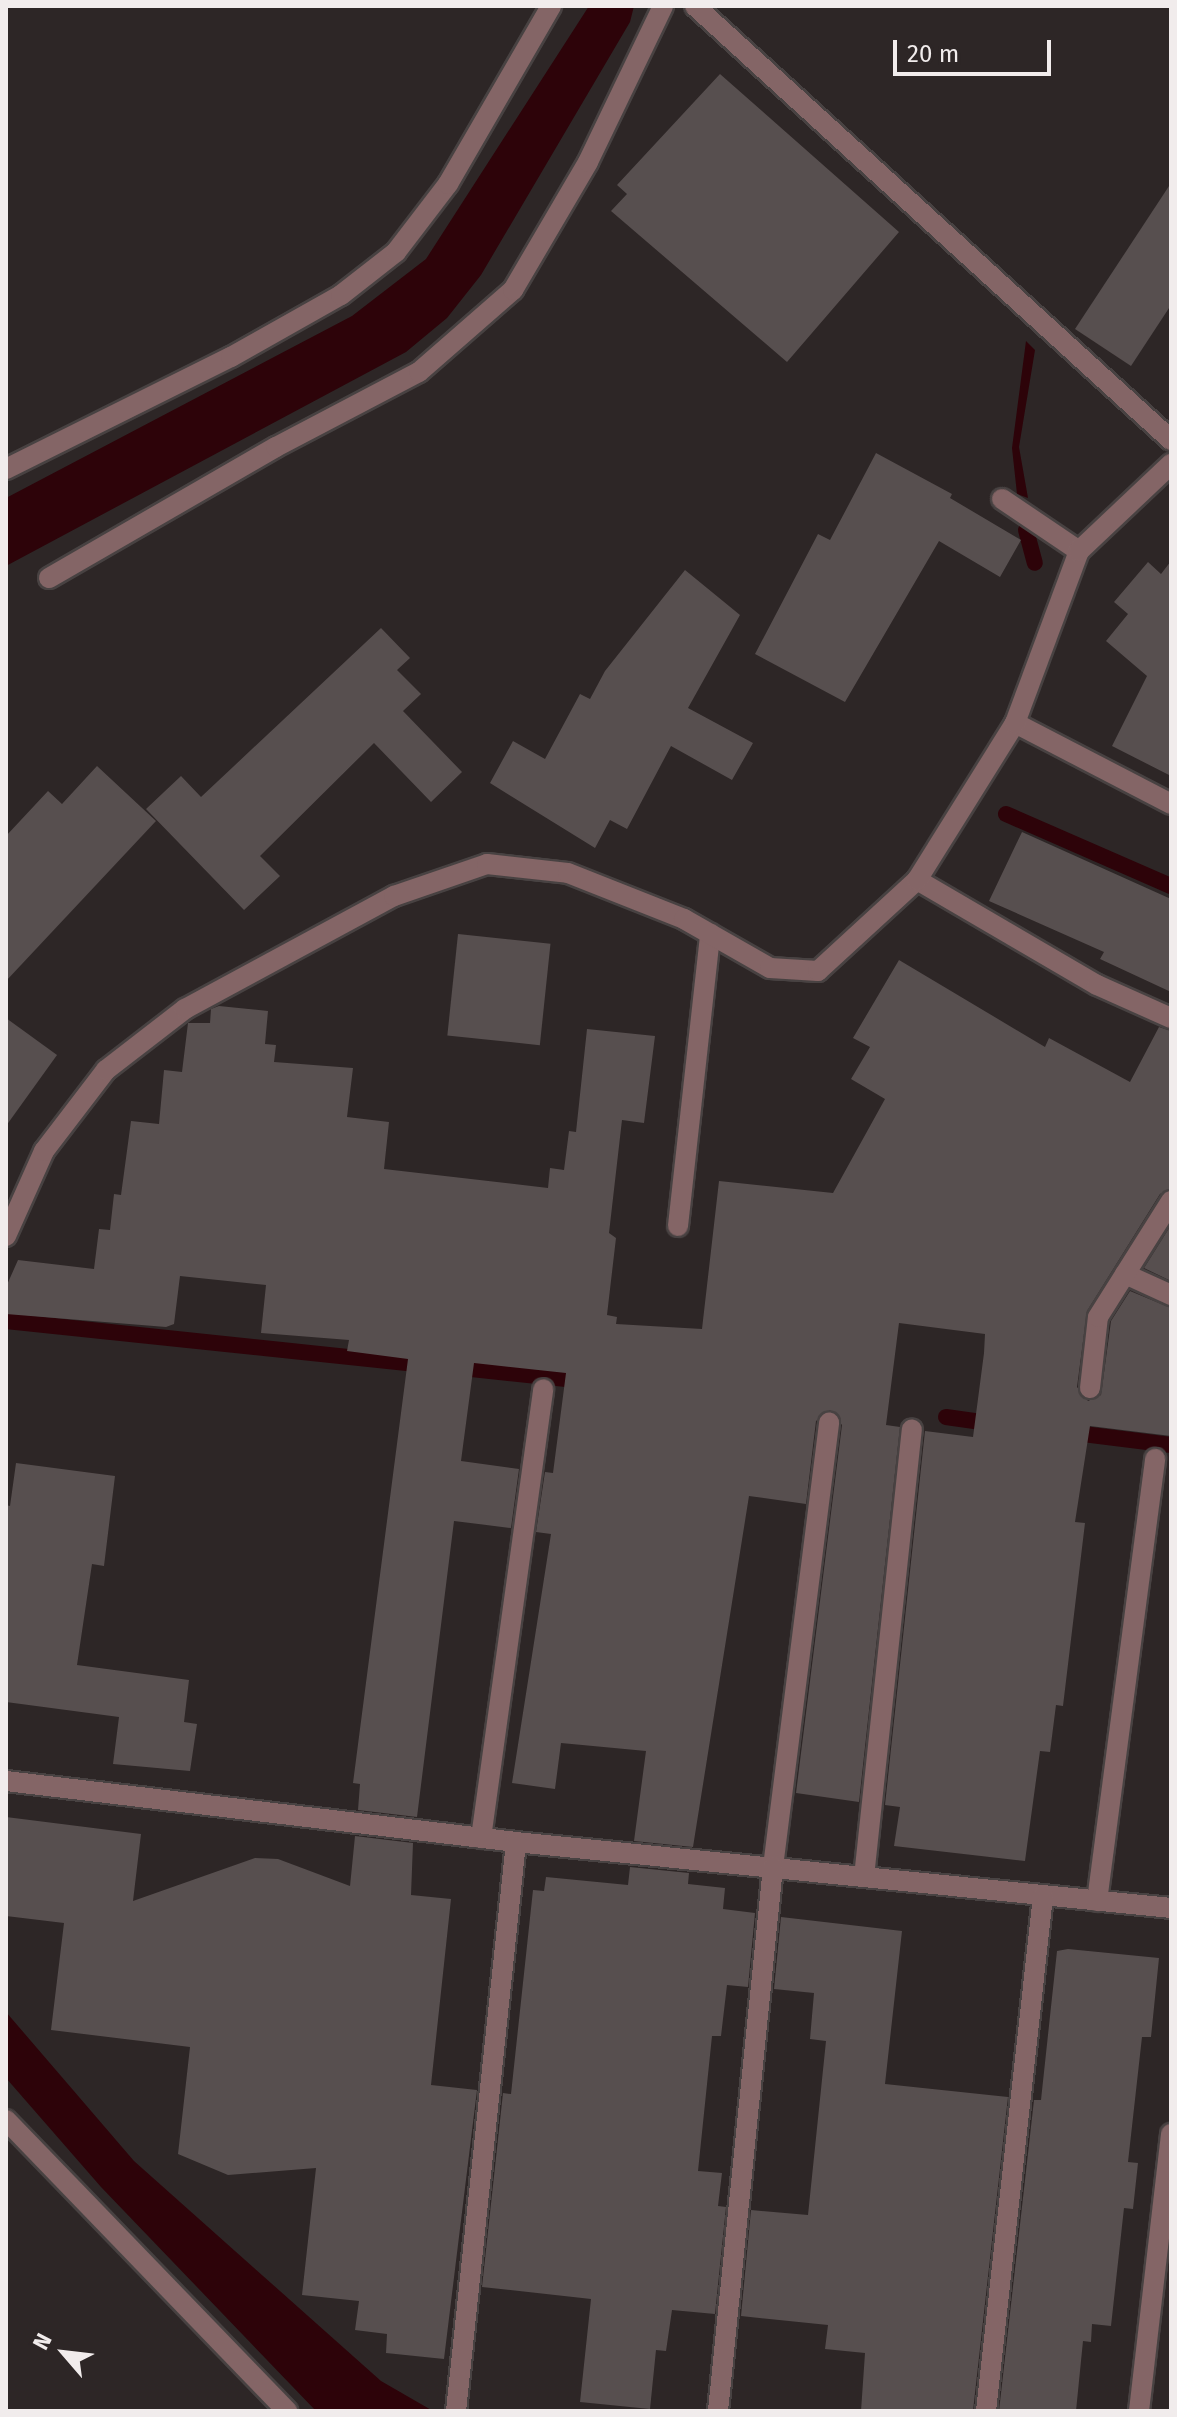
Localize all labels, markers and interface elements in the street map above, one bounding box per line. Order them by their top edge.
scale bar [897,24,1055,74]
text: 20 m [907,40,959,68]
north arrow [24,2313,104,2393]
text: N [27,2329,58,2354]

